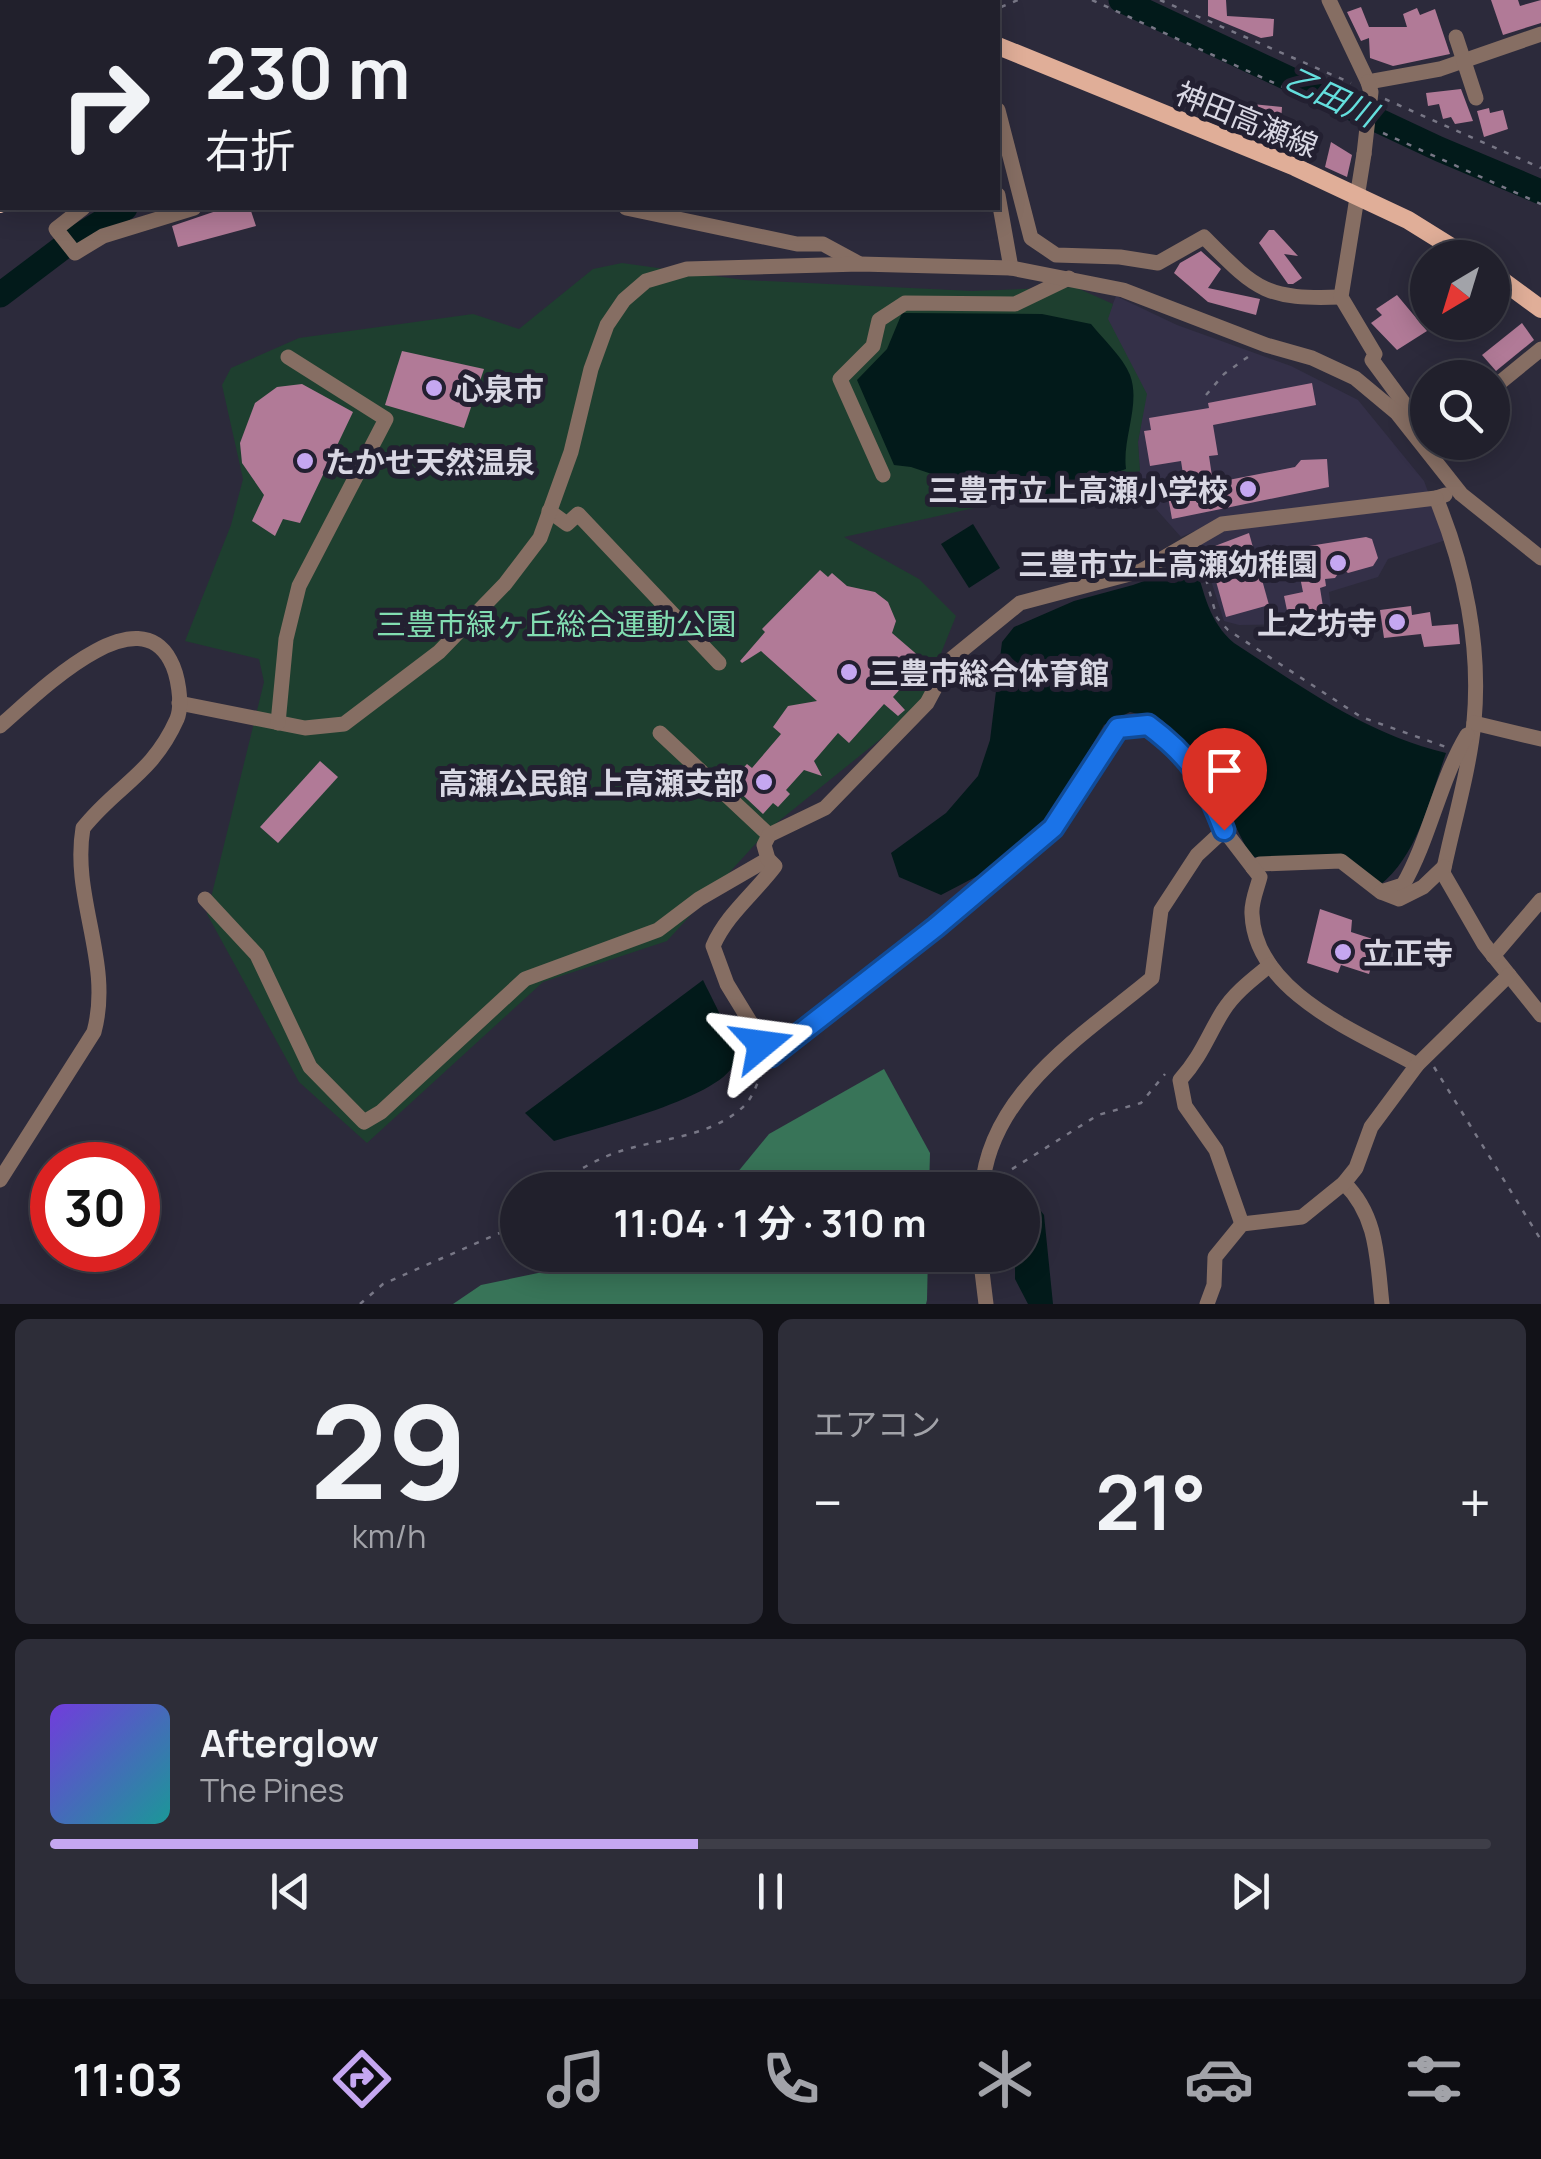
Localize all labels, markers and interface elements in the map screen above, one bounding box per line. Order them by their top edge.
text: 230 m [205,24,410,120]
icon: right [40,40,170,170]
water label: 乙田川 [1278,56,1387,137]
street label: 神田高瀬線 [1170,72,1324,166]
text: 右折 [205,119,295,181]
north arrow [1410,240,1510,340]
map controls [1410,240,1510,460]
button: search [1410,360,1510,460]
place label: 心泉市 [454,368,544,409]
marker: 心泉市 [423,377,445,399]
place label: たかせ天然温泉 [325,441,535,482]
marker: たかせ天然温泉 [294,450,316,472]
place label: 三豊市立上高瀬小学校 [928,469,1228,510]
marker: 三豊市立上高瀬小学校 [1237,478,1259,500]
place label: 三豊市立上高瀬幼稚園 [1018,543,1318,584]
marker: 三豊市立上高瀬幼稚園 [1327,552,1349,574]
place label: 上之坊寺 [1257,602,1377,643]
park label: 三豊市緑ヶ丘総合運動公園 [376,603,736,644]
marker: 上之坊寺 [1386,611,1408,633]
place label: 三豊市総合体育館 [869,652,1109,693]
marker: 三豊市総合体育館 [838,661,860,683]
pin [1182,728,1267,831]
icon: arrive [1197,743,1252,798]
place label: 高瀬公民館 上高瀬支部 [438,762,744,803]
marker: 高瀬公民館 上高瀬支部 [753,771,775,793]
place label: 立正寺 [1363,932,1453,973]
marker: 立正寺 [1332,941,1354,963]
position arrow [710,992,814,1096]
speed limit sign: 30 [30,1142,160,1272]
text: 11:04 · 1 分 · 310 m [614,1196,926,1248]
text: 29 [310,1360,468,1538]
text: エアコン [813,1402,941,1446]
text: 21° [1095,1450,1207,1553]
text: − [813,1464,843,1540]
text: + [1459,1464,1491,1540]
text: km/h [352,1514,426,1558]
text: Afterglow [200,1716,379,1768]
text: The Pines [200,1768,344,1812]
icon: previous [263,1864,318,1919]
icon: pause [743,1864,798,1919]
icon: next [1223,1864,1278,1919]
icon: directions [327,2044,397,2114]
icon: music [541,2044,611,2114]
icon: phone [756,2044,826,2114]
icon: climate [970,2044,1040,2114]
icon: car [1184,2044,1254,2114]
icon: filters [1399,2044,1469,2114]
text: 11:03 [72,2048,183,2110]

